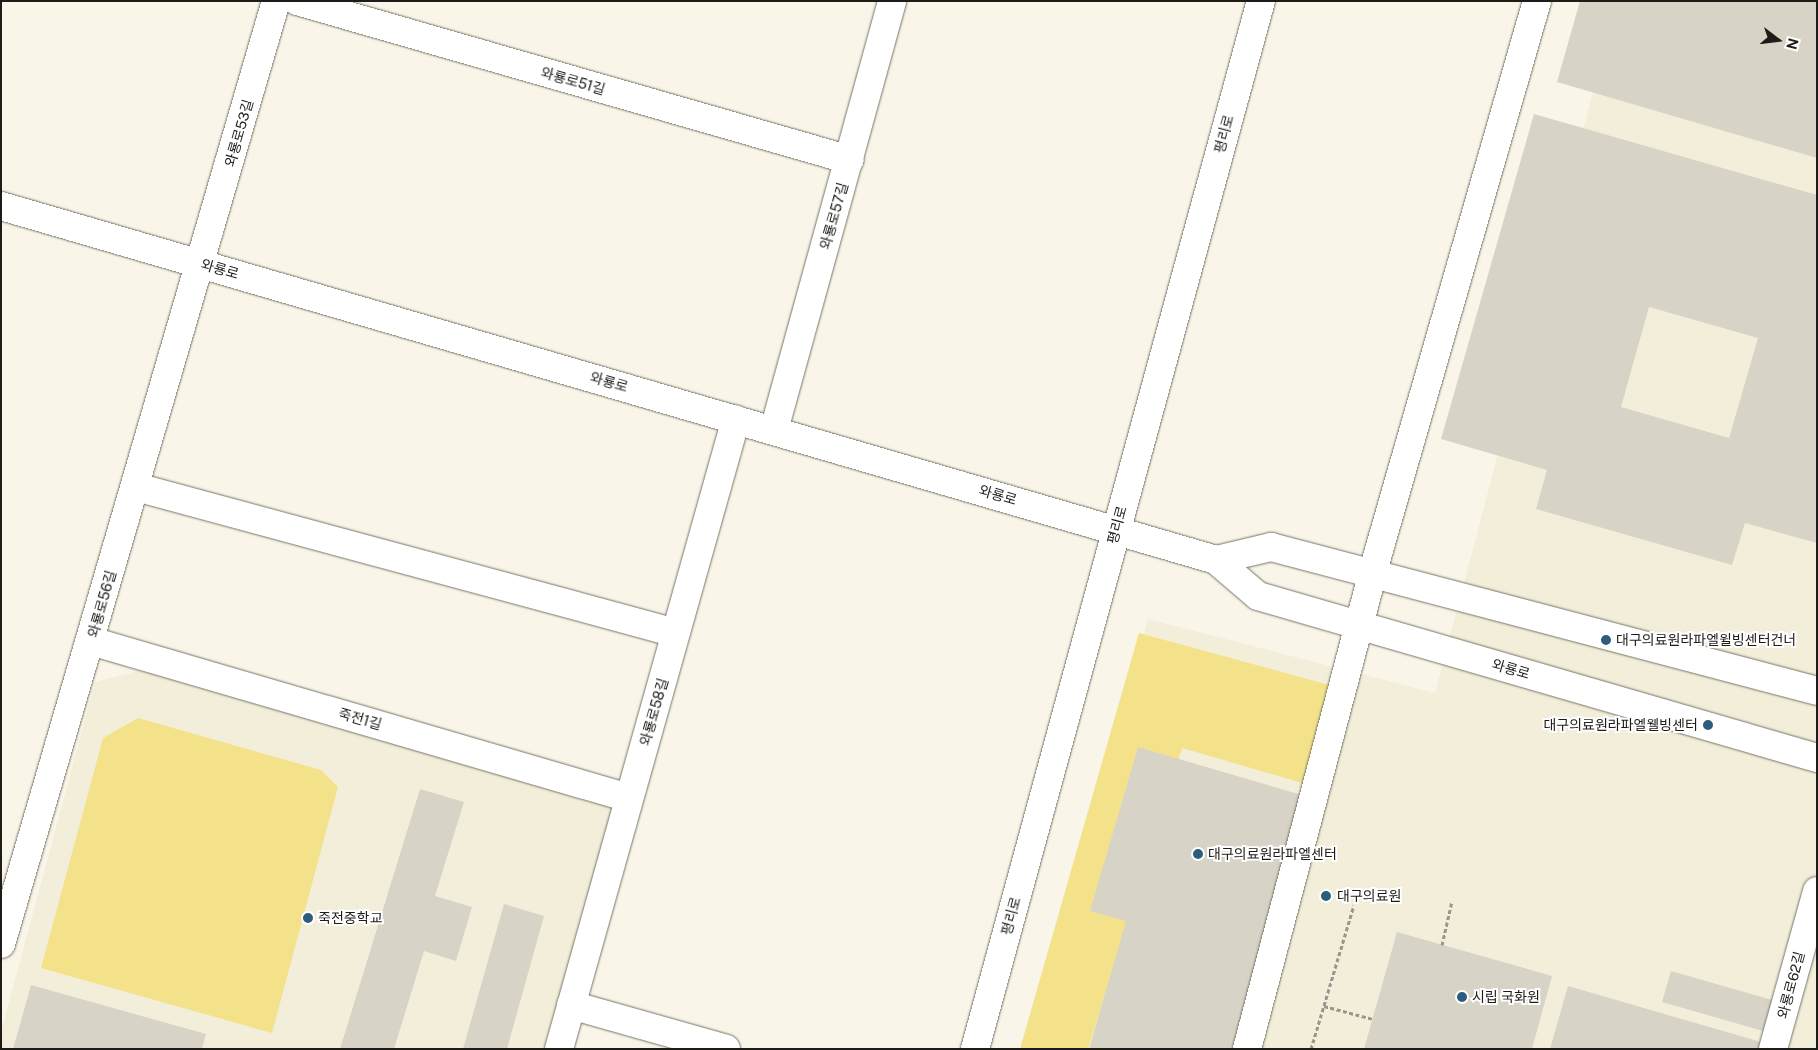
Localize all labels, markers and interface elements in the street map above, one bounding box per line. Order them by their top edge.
north arrow [1753,15,1803,65]
text: N [1783,37,1802,51]
street label: 와룡로51길 [539,64,607,98]
street label: 와룡로53길 [221,97,257,169]
street label: 평리로 [1211,113,1237,155]
street label: 와룡로57길 [816,181,852,251]
street label: 와룡로 [199,256,241,282]
street label: 와룡로 [588,369,630,395]
street label: 와룡로 [977,482,1019,508]
street label: 평리로 [1104,504,1130,546]
street label: 와룡로56길 [84,568,120,640]
place label: 대구의료원라파엘윌빙센터건너 [1616,632,1796,648]
marker: 대구의료원라파엘윌빙센터건너 [1600,634,1612,646]
street label: 와룡로 [1490,656,1532,682]
street label: 와룡로58길 [636,676,672,748]
street label: 죽전1길 [336,705,384,733]
place label: 대구의료원라파엘웰빙센터 [1543,717,1698,733]
marker: 대구의료원라파엘웰빙센터 [1702,719,1714,731]
place label: 대구의료원라파엘센터 [1208,846,1337,862]
marker: 대구의료원라파엘센터 [1192,848,1204,860]
place label: 대구의료원 [1337,888,1401,904]
marker: 대구의료원 [1319,889,1333,903]
street label: 평리로 [998,895,1024,937]
place label: 죽전중학교 [318,910,382,926]
marker: 죽전중학교 [302,912,314,924]
street label: 와룡로62길 [1774,950,1808,1020]
place label: 시립 국화원 [1472,989,1540,1005]
marker: 시립 국화원 [1456,991,1468,1003]

